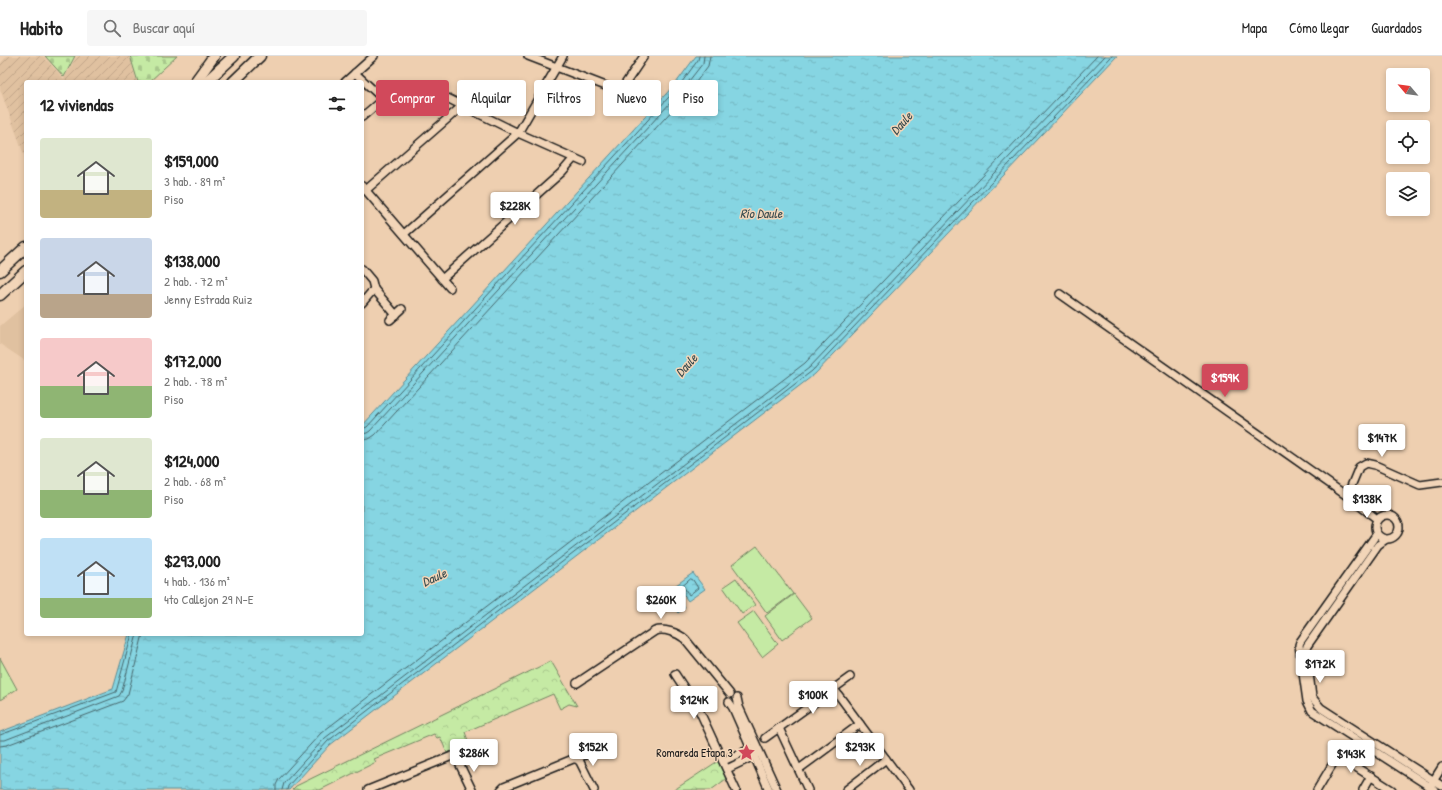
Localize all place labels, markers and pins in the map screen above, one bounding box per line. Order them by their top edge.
pin: $228K [487,192,543,226]
pin: $159K [1197,364,1253,398]
pin: $147K [1354,424,1410,458]
pin: $138K [1339,485,1395,519]
pin: $260K [633,586,689,620]
pin: $172K [1292,650,1348,684]
pin: $100K [785,681,841,715]
pin: $124K [666,686,722,720]
pin: $152K [565,733,621,767]
pin: $293K [832,733,888,767]
pin: $286K [446,739,502,773]
pin: $143K [1323,740,1379,774]
place icon: Romareda Etapa 3 [736,743,756,763]
place label: Romareda Etapa 3 [656,744,733,761]

